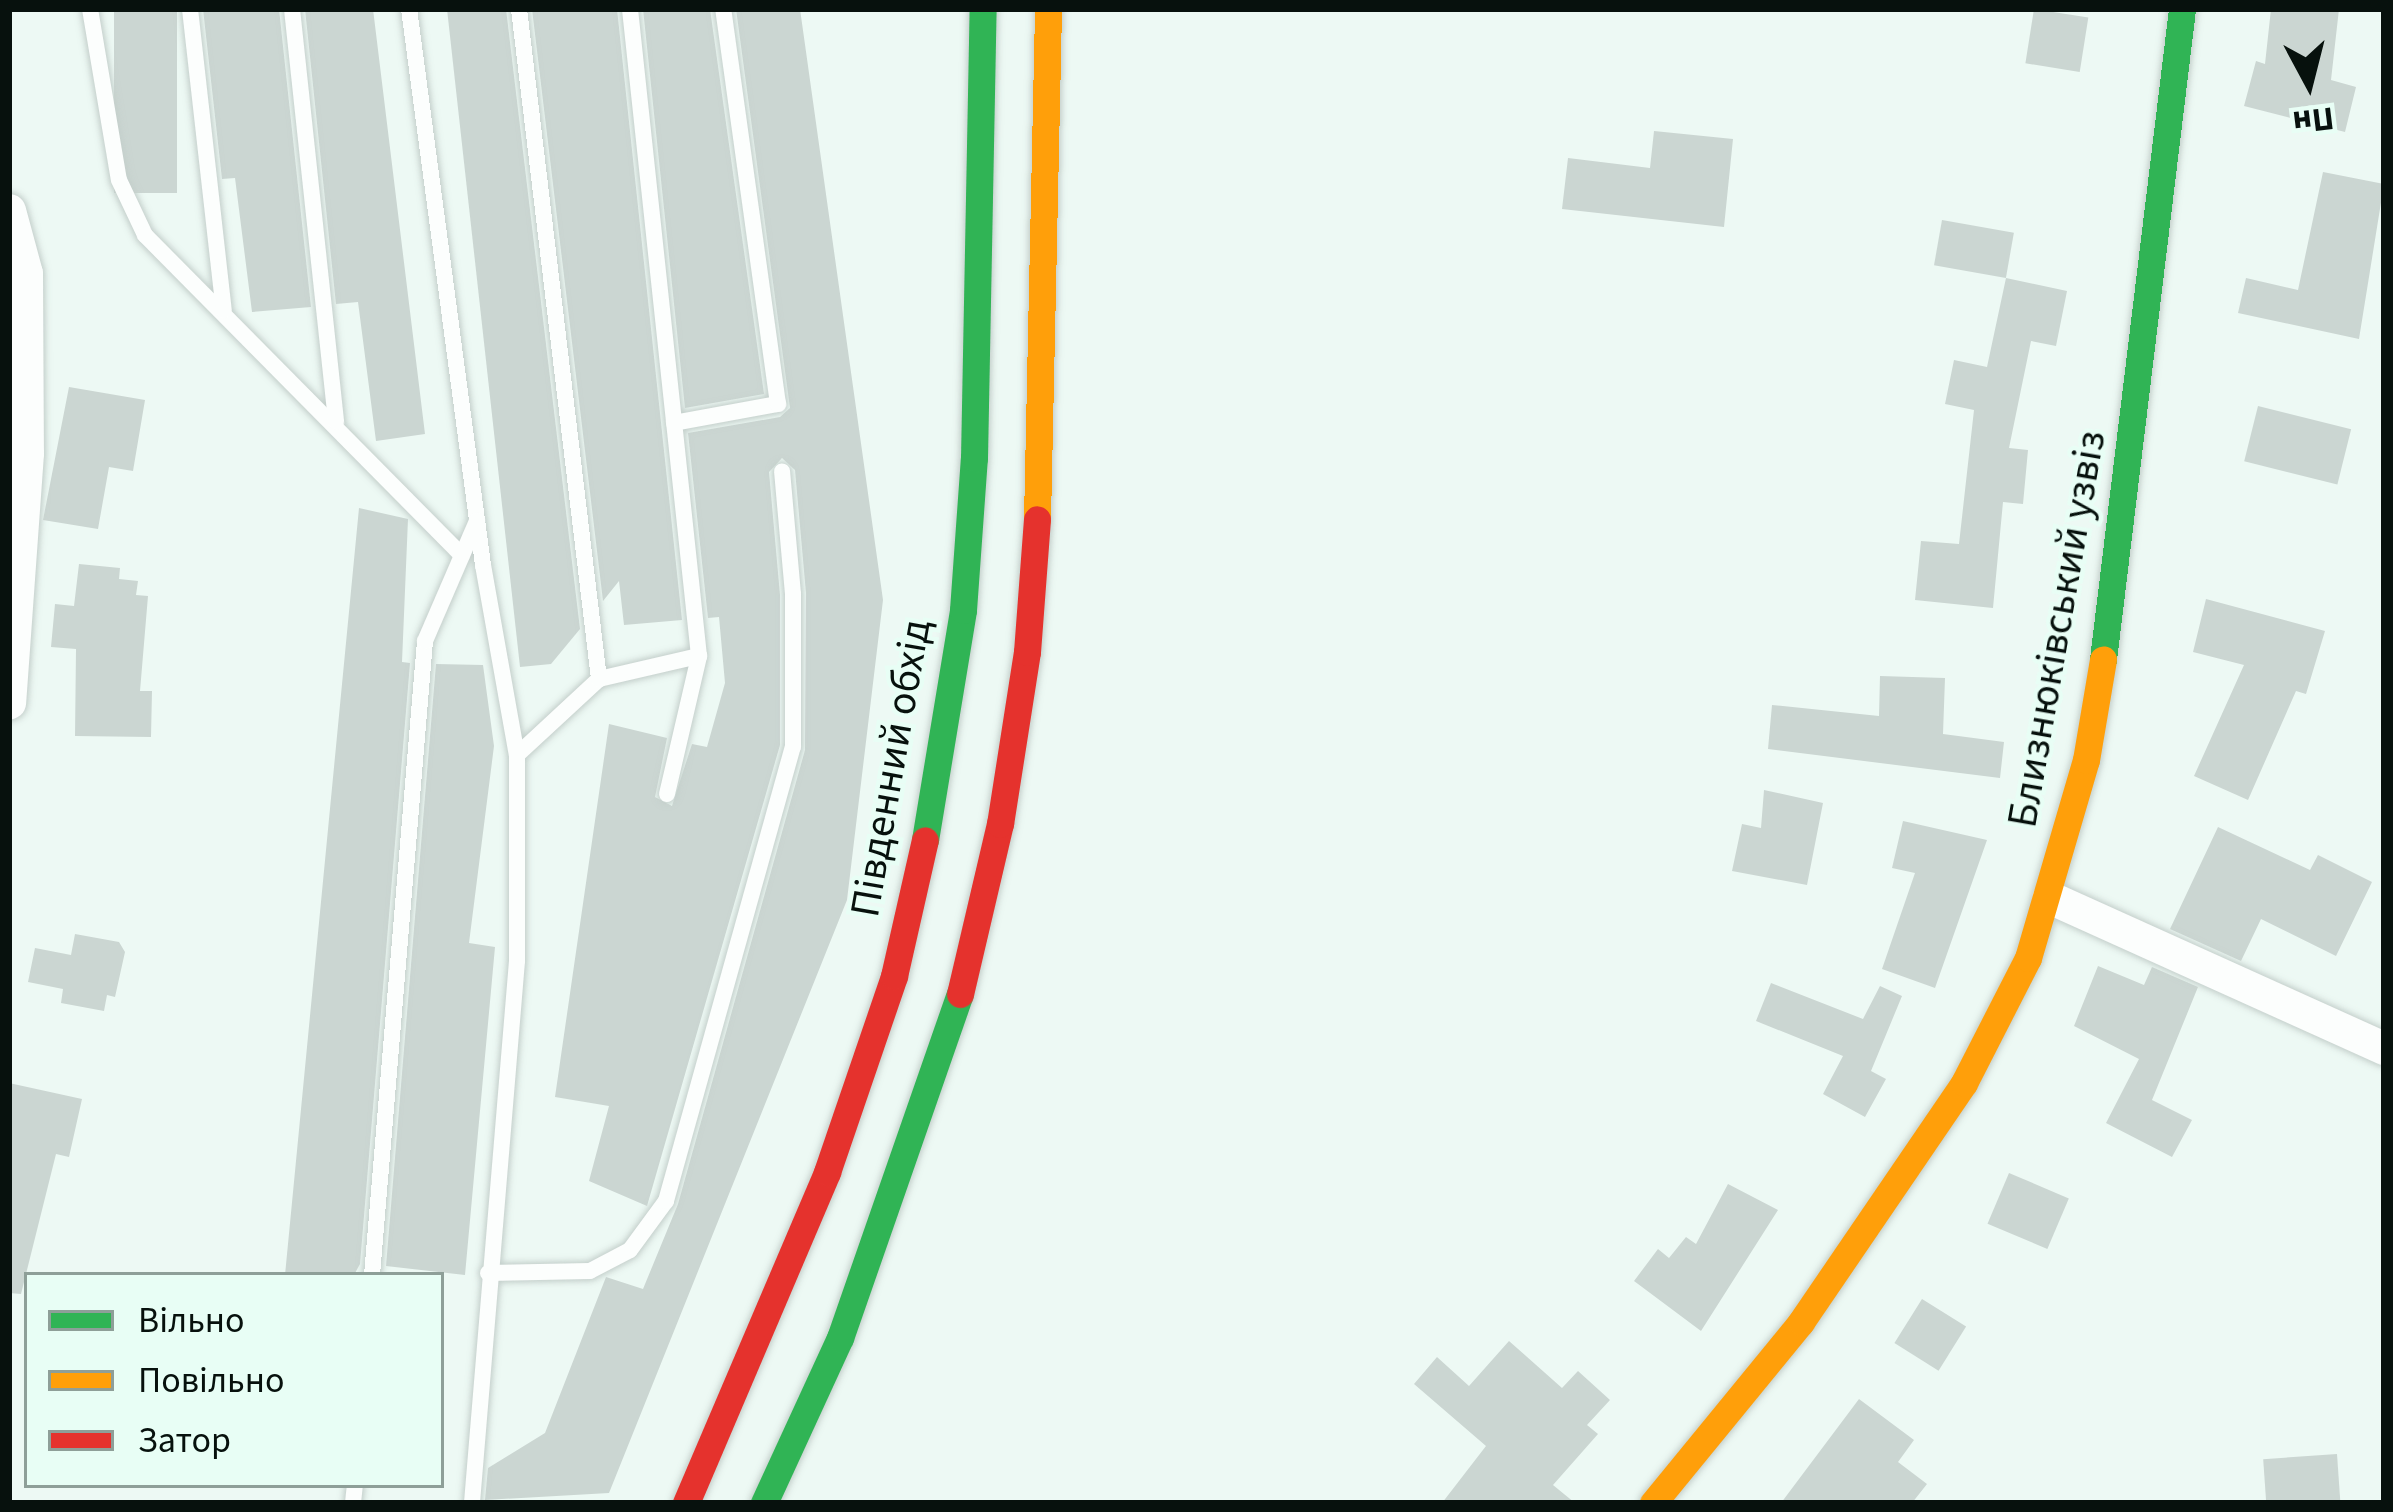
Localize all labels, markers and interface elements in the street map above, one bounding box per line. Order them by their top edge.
north arrow [2249,24,2369,144]
text: Пн [2290,94,2337,146]
street label: Близнюківський узвіз [1997,427,2117,831]
street label: Південний обхід [840,615,942,921]
legend [24,1272,444,1488]
text: Вільно [138,1295,245,1346]
text: Повільно [138,1355,284,1406]
text: Затор [138,1415,231,1466]

